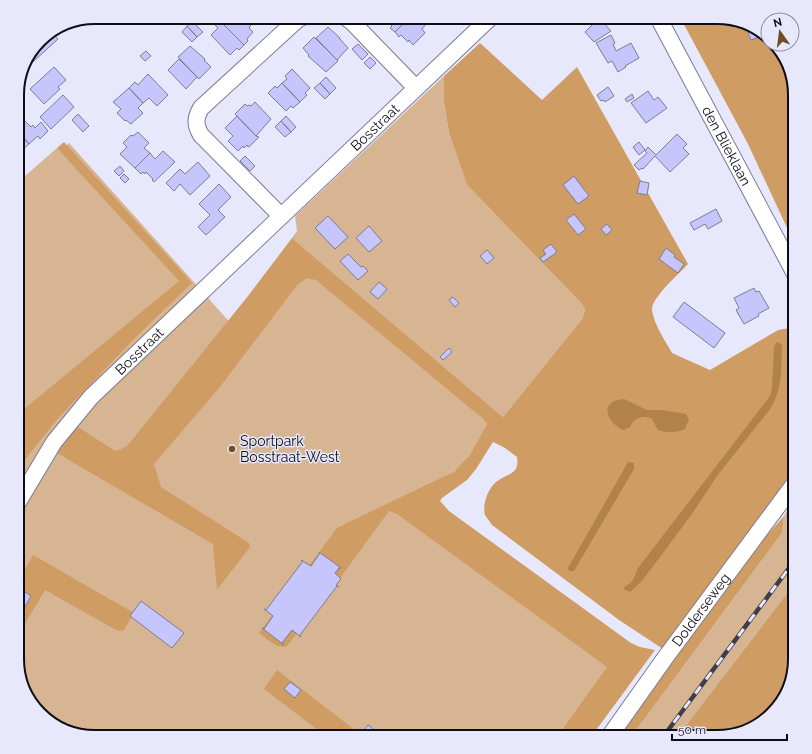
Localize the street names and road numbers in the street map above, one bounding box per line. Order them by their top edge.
street label: Bosstraat [347,100,403,154]
street label: den Blieklaan [699,103,754,188]
street label: Bosstraat [112,324,167,378]
street label: Dolderseweg [669,570,733,649]

